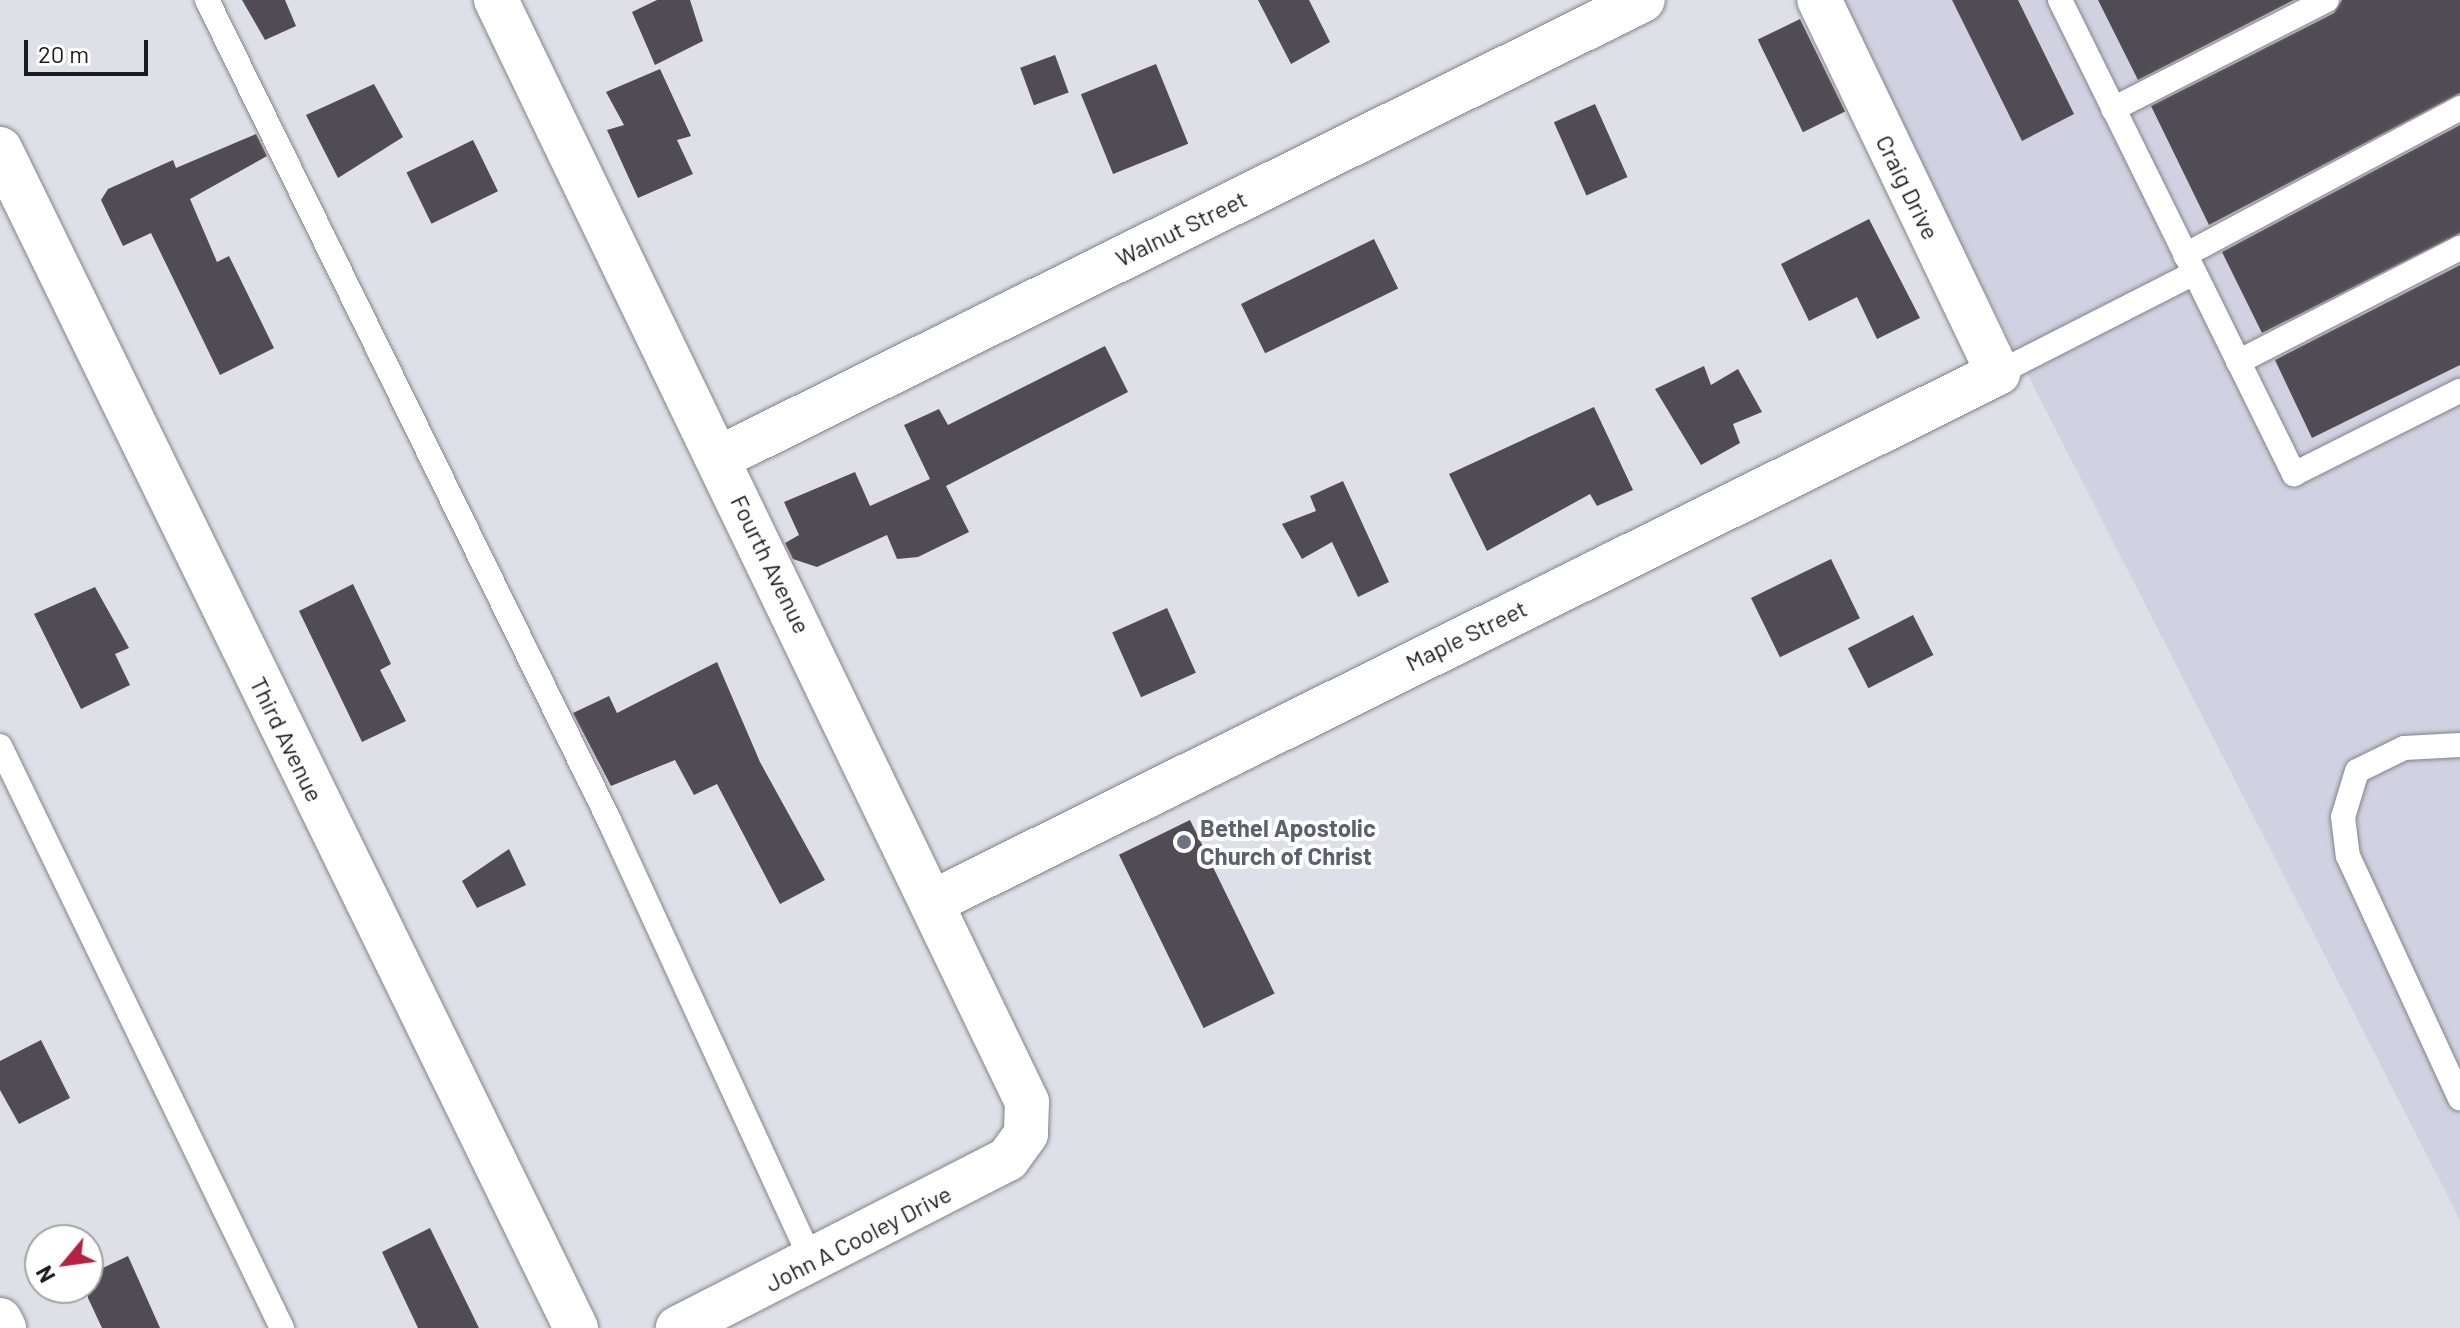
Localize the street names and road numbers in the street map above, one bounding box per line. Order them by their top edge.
street label: Craig Drive [1870,130,1946,244]
street label: Walnut Street [1111,184,1251,272]
street label: Fourth Avenue [725,490,817,638]
street label: Maple Street [1401,593,1531,677]
street label: Third Avenue [244,672,330,806]
street label: John A Cooley Drive [760,1179,956,1297]

